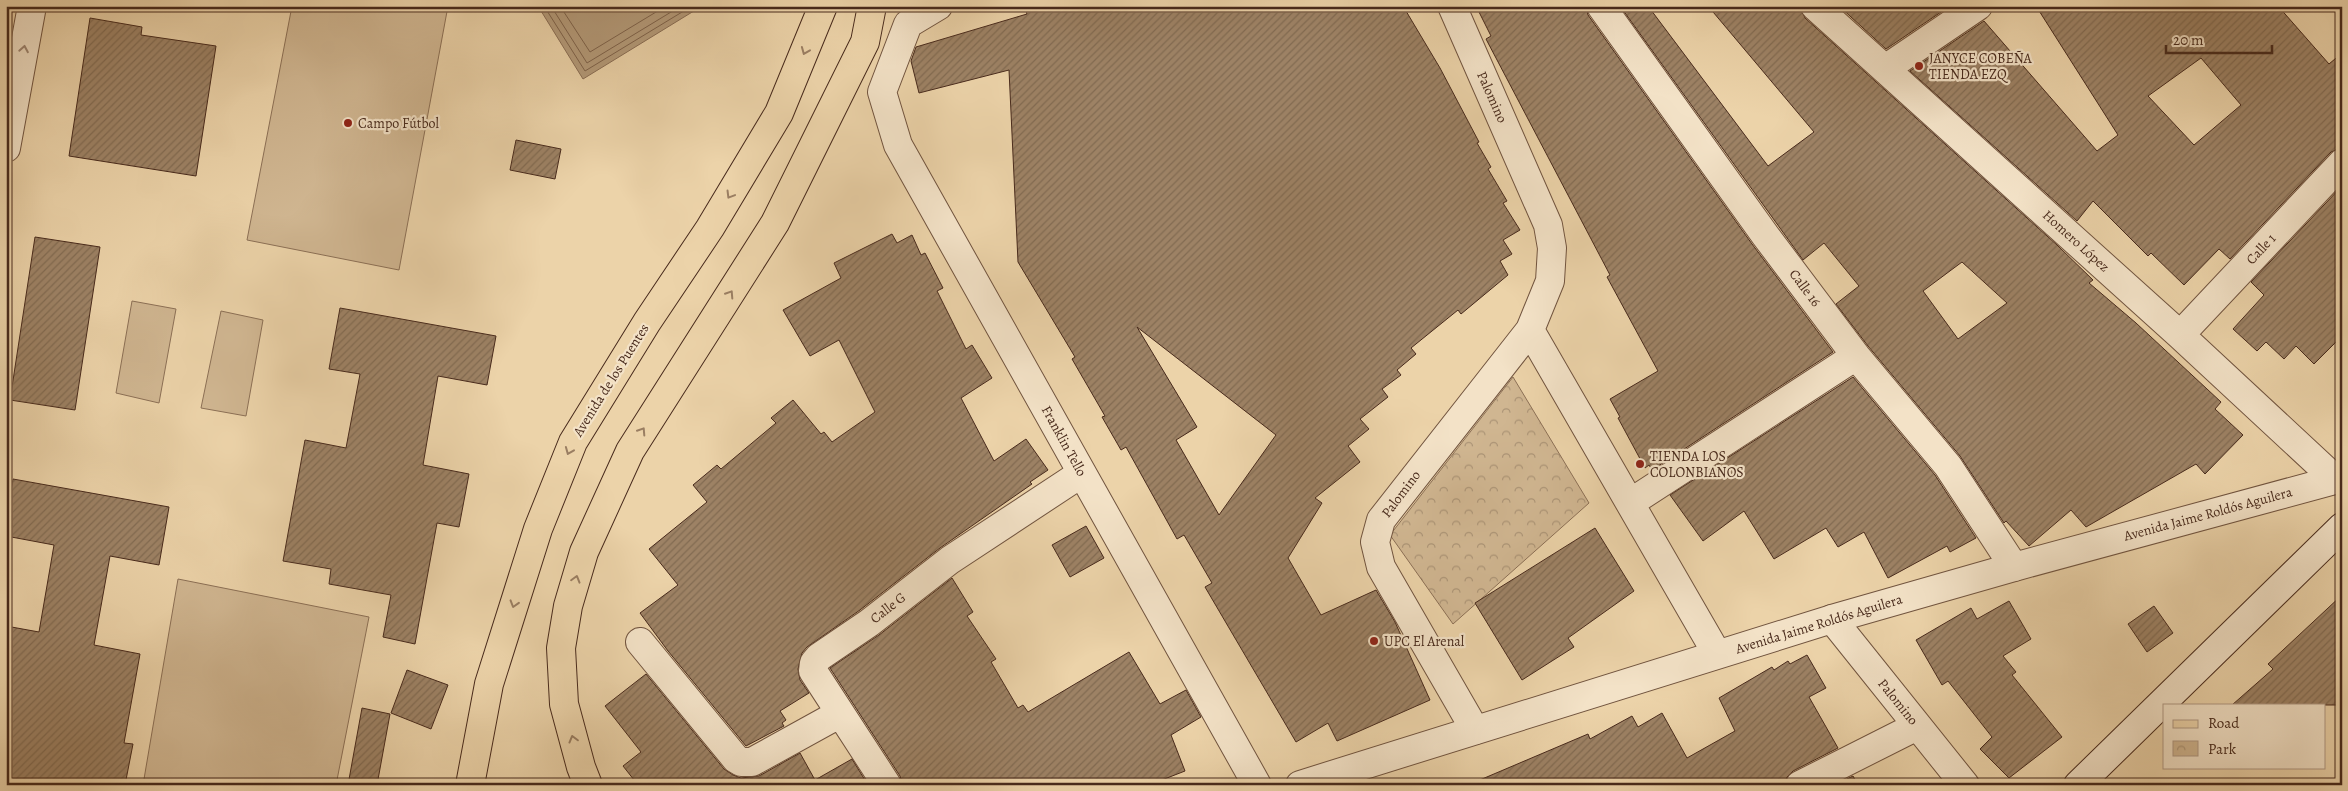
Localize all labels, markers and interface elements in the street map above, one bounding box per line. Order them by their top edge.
scale bar [2166,22,2272,54]
text: 20 m [2173,30,2204,50]
one-way arrow [19,44,29,53]
one-way arrow [800,47,810,55]
place label: JANYCE COBEÑA TIENDA EZQ [1929,49,2033,84]
marker: JANYCE COBEÑA TIENDA EZQ [1913,60,1925,72]
street label: Palomino [1472,68,1512,126]
place label: Campo Fútbol [358,114,440,133]
marker: Campo Fútbol [342,117,354,129]
one-way arrow [726,190,736,199]
street label: Homero López [2038,206,2114,276]
street label: Calle 1 [2242,229,2280,269]
street label: Calle 16 [1785,265,1825,311]
one-way arrow [723,291,733,300]
street label: Avenida de los Puentes [568,320,653,441]
street label: Franklin Tello [1037,402,1091,480]
one-way arrow [636,428,645,437]
one-way arrow [565,446,576,455]
place label: TIENDA LOS COLONBIANOS [1650,447,1744,482]
marker: TIENDA LOS COLONBIANOS [1634,458,1646,470]
street label: Palomino [1377,466,1425,522]
street label: Avenida Jaime Roldós Aguilera [2121,482,2295,546]
one-way arrow [570,575,581,583]
street label: Calle G [866,588,910,628]
street label: Avenida Jaime Roldós Aguilera [1732,589,1905,659]
one-way arrow [510,599,520,608]
place label: UPC El Arenal [1384,632,1465,651]
marker: UPC El Arenal [1368,635,1380,647]
street label: Palomino [1873,675,1923,729]
legend [2163,704,2326,768]
text: Road [2208,713,2240,733]
one-way arrow [569,735,579,743]
text: Park [2208,739,2237,759]

